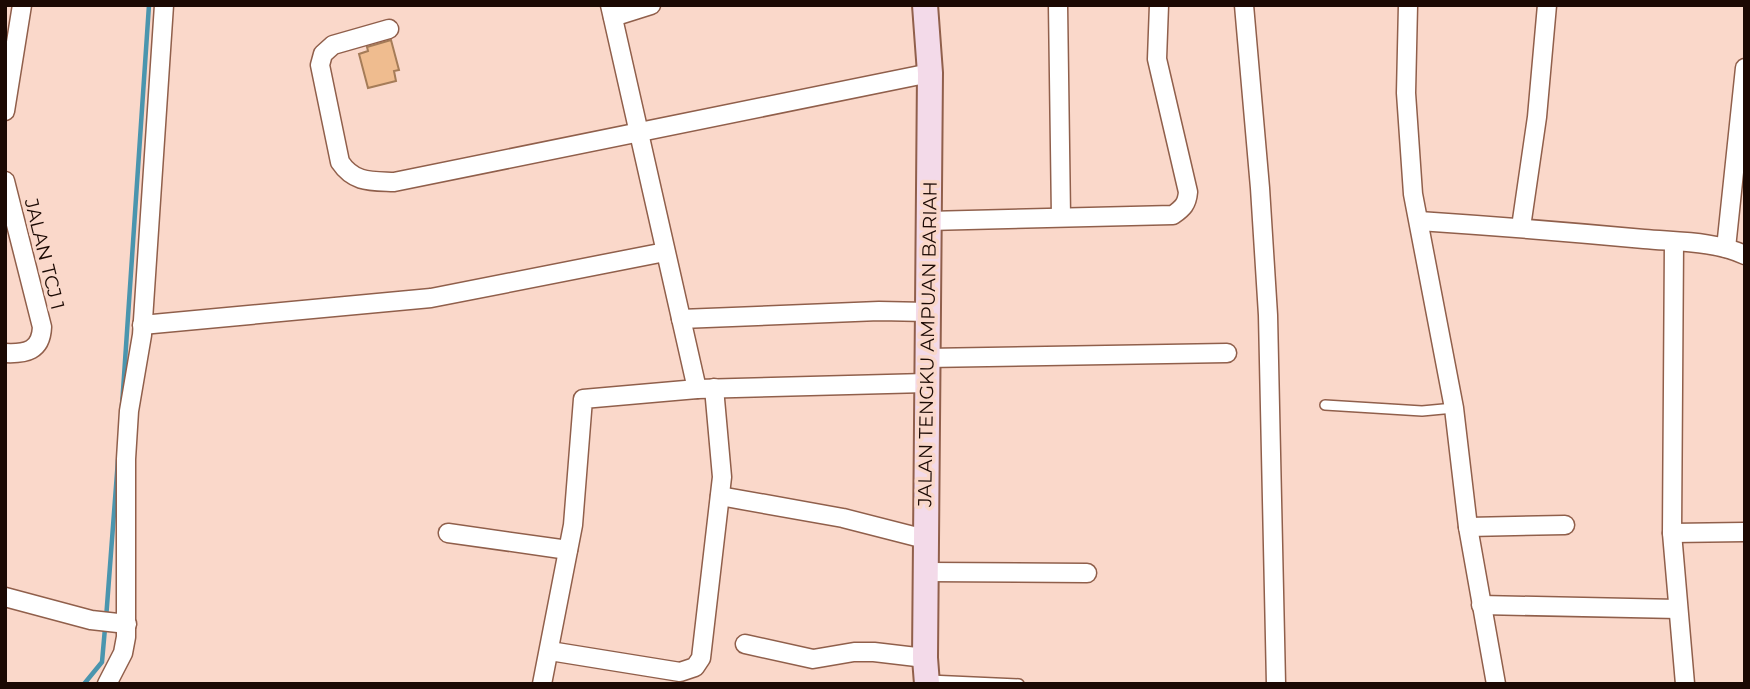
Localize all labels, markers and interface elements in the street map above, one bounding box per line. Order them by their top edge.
street label: JALAN TENGKU AMPUAN BARIAH [913,181,942,508]
street label: JALAN TCJ 1 [19,195,69,312]

